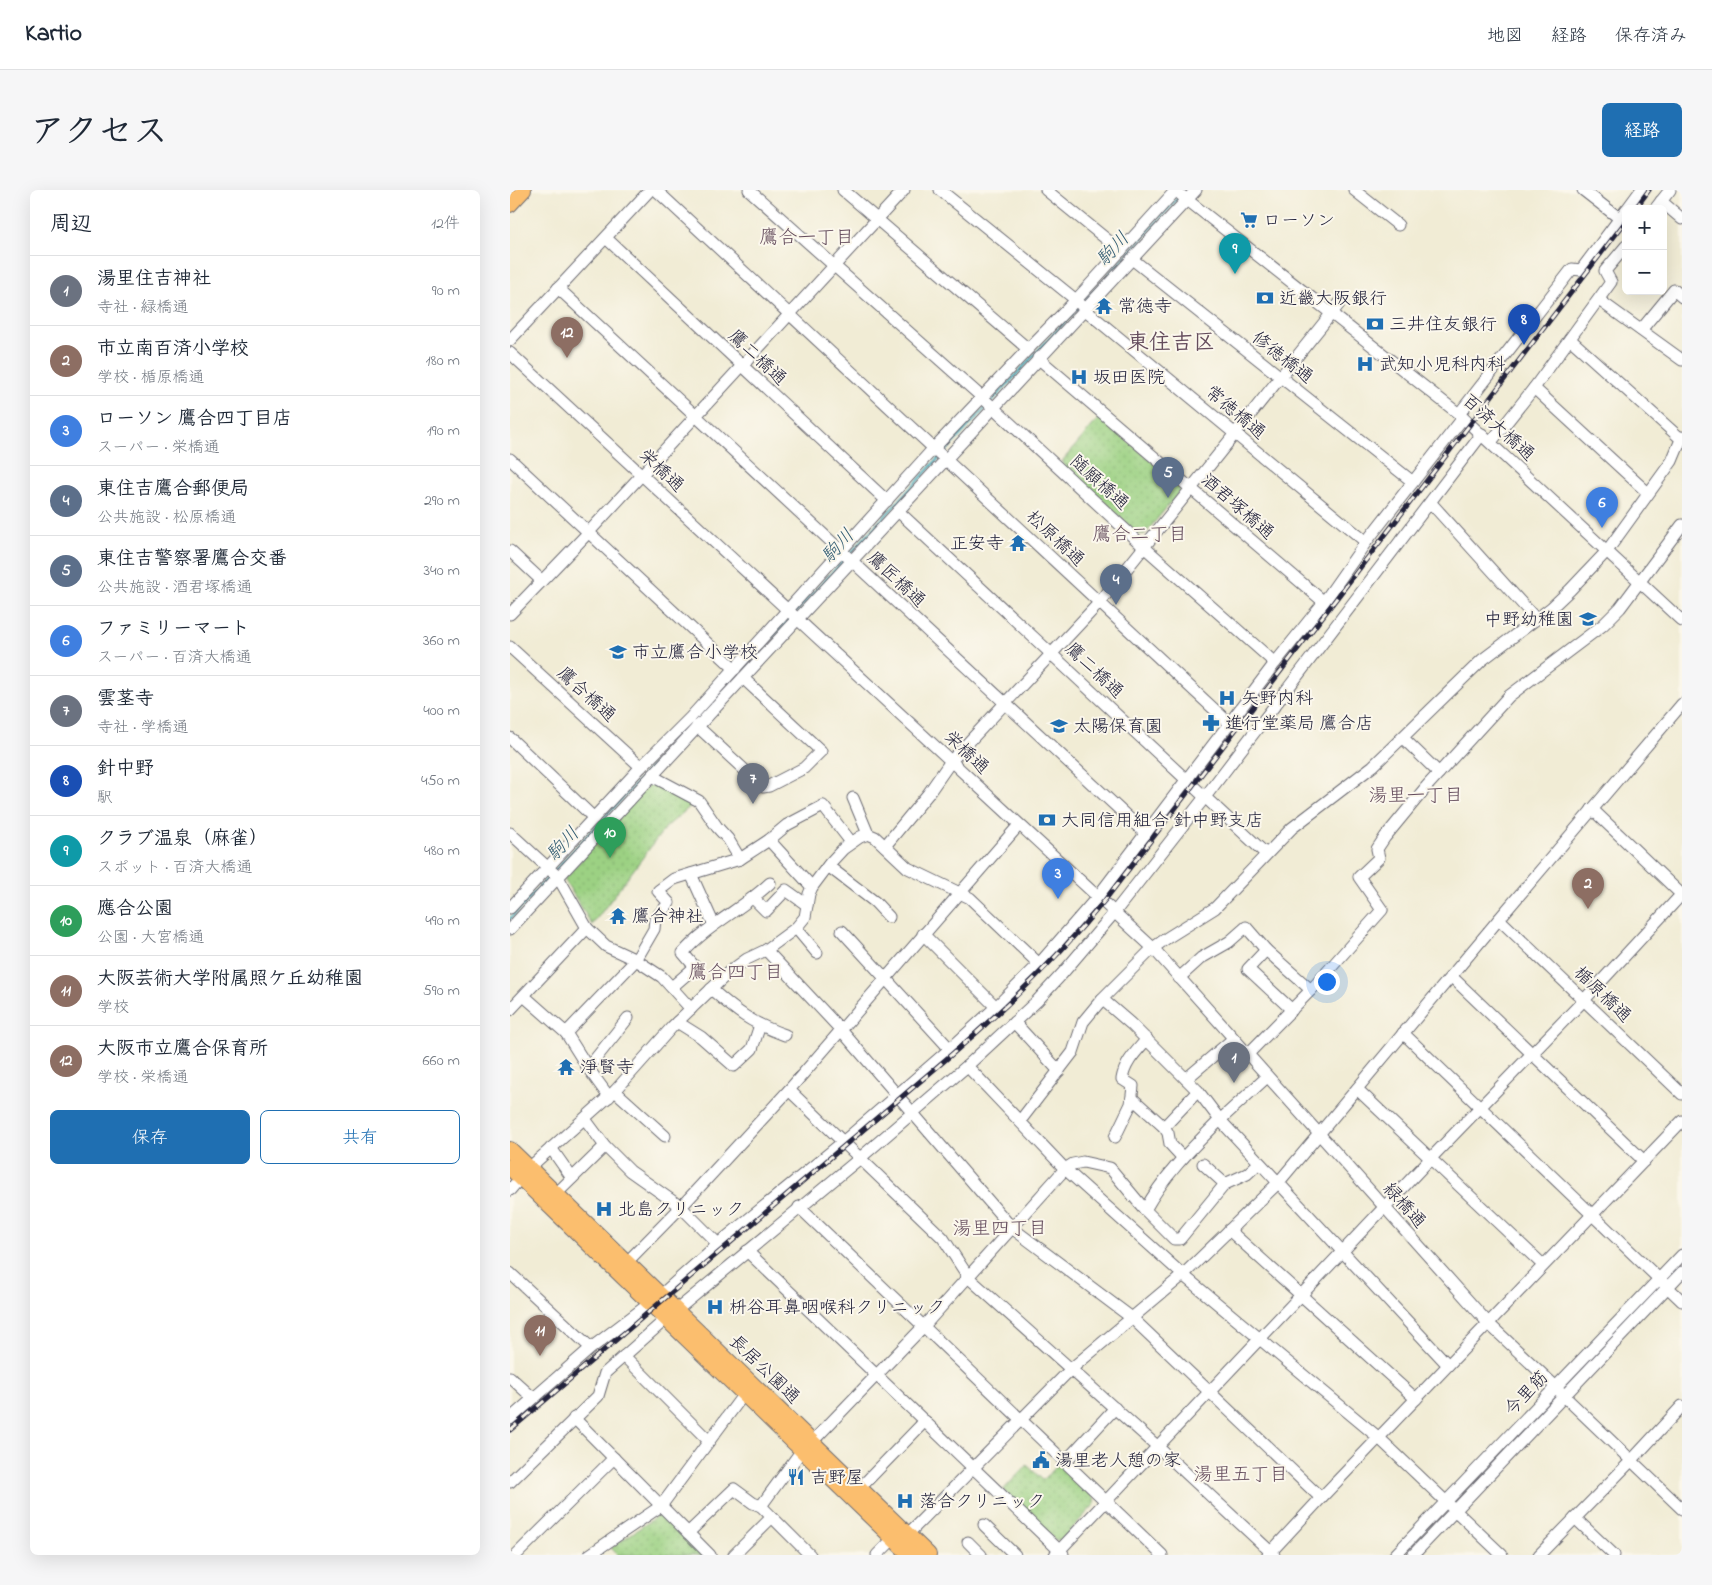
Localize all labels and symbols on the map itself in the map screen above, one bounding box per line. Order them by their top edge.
place label: ローソン [1263,209,1335,235]
supermarket icon: ローソン [1239,210,1259,230]
district label: 鷹合一丁目 [759,225,855,252]
water label: 駒川 [1091,227,1137,273]
pin: 9 [1219,233,1251,274]
place label: 近畿大阪銀行 [1279,287,1387,313]
bank icon: 近畿大阪銀行 [1255,288,1275,308]
place label: 常徳寺 [1118,295,1172,321]
temple icon: 常徳寺 [1094,296,1114,316]
pin: 8 [1508,304,1540,345]
place label: 三井住友銀行 [1389,313,1497,339]
bank icon: 三井住友銀行 [1365,314,1385,334]
pin: 12 [551,317,583,358]
street label: 鷹二橋通 [721,324,792,393]
street label: 修徳橋通 [1245,326,1318,391]
district label: 東住吉区 [1127,328,1215,360]
place label: 武知小児科内科 [1379,353,1505,379]
hospital icon: 武知小児科内科 [1355,354,1375,374]
place label: 坂田医院 [1093,366,1165,392]
hospital icon: 坂田医院 [1069,367,1089,387]
street label: 常徳橋通 [1199,380,1271,447]
street label: 百済大橋通 [1456,389,1540,468]
street label: 栄橋通 [632,444,689,499]
street label: 随願橋通 [1063,450,1134,517]
pin: 5 [1152,457,1184,498]
street label: 酒君塚橋通 [1194,468,1279,547]
pin: 6 [1586,487,1618,528]
street label: 松原橋通 [1019,505,1090,574]
district label: 鷹合二丁目 [1092,522,1188,549]
water label: 駒川 [816,524,862,570]
place label: 正安寺 [950,532,1004,558]
temple icon: 正安寺 [1008,533,1028,553]
street label: 鷹匠橋通 [860,546,931,615]
pin: 4 [1100,564,1132,605]
place label: 中野幼稚園 [1484,608,1574,634]
school or university icon: 中野幼稚園 [1578,609,1598,629]
street label: 鷹二橋通 [1058,637,1129,706]
place label: 市立鷹合小学校 [632,641,758,667]
school or university icon: 市立鷹合小学校 [608,642,628,662]
street label: 鷹合橋通 [550,662,621,729]
place label: 矢野内科 [1241,687,1313,713]
hospital icon: 矢野内科 [1217,688,1237,708]
place label: 進行堂薬局 鷹合店 [1225,712,1374,738]
pharmacy icon: 進行堂薬局 鷹合店 [1201,713,1221,733]
place label: 太陽保育園 [1073,715,1163,741]
school or university icon: 太陽保育園 [1049,716,1069,736]
street label: 栄橋通 [937,726,994,781]
pin: 7 [737,763,769,804]
district label: 湯里一丁目 [1368,783,1464,810]
place label: 大同信用組合 針中野支店 [1061,809,1264,835]
bank icon: 大同信用組合 針中野支店 [1037,810,1057,830]
pin: 10 [594,817,626,858]
water label: 駒川 [541,822,587,868]
pin: 3 [1042,858,1074,899]
pin: 2 [1572,868,1604,909]
place label: 鷹合神社 [632,905,704,931]
temple icon: 鷹合神社 [608,906,628,926]
district label: 鷹合四丁目 [688,960,784,987]
street label: 楯原橋通 [1567,961,1637,1030]
your location [1314,969,1340,995]
pin: 1 [1218,1042,1250,1083]
place label: 淨賢寺 [580,1056,634,1082]
temple icon: 淨賢寺 [556,1057,576,1077]
street label: 緑橋通 [1376,1178,1431,1235]
place label: 北島クリニック [618,1198,744,1224]
hospital icon: 北島クリニック [594,1199,614,1219]
district label: 湯里四丁目 [952,1216,1048,1243]
place label: 枡谷耳鼻咽喉科クリニック [729,1296,945,1322]
hospital icon: 枡谷耳鼻咽喉科クリニック [705,1297,725,1317]
pin: 11 [524,1315,556,1356]
street label: 長居公園通 [722,1330,805,1411]
street label: 今里筋 [1499,1366,1556,1423]
place label: 湯里老人憩の家 [1055,1449,1181,1475]
public building icon: 湯里老人憩の家 [1031,1450,1051,1470]
district label: 湯里五丁目 [1193,1462,1289,1489]
place label: 吉野屋 [810,1466,864,1492]
restaurant icon: 吉野屋 [786,1467,806,1487]
place label: 落合クリニック [919,1490,1045,1516]
hospital icon: 落合クリニック [895,1491,915,1511]

